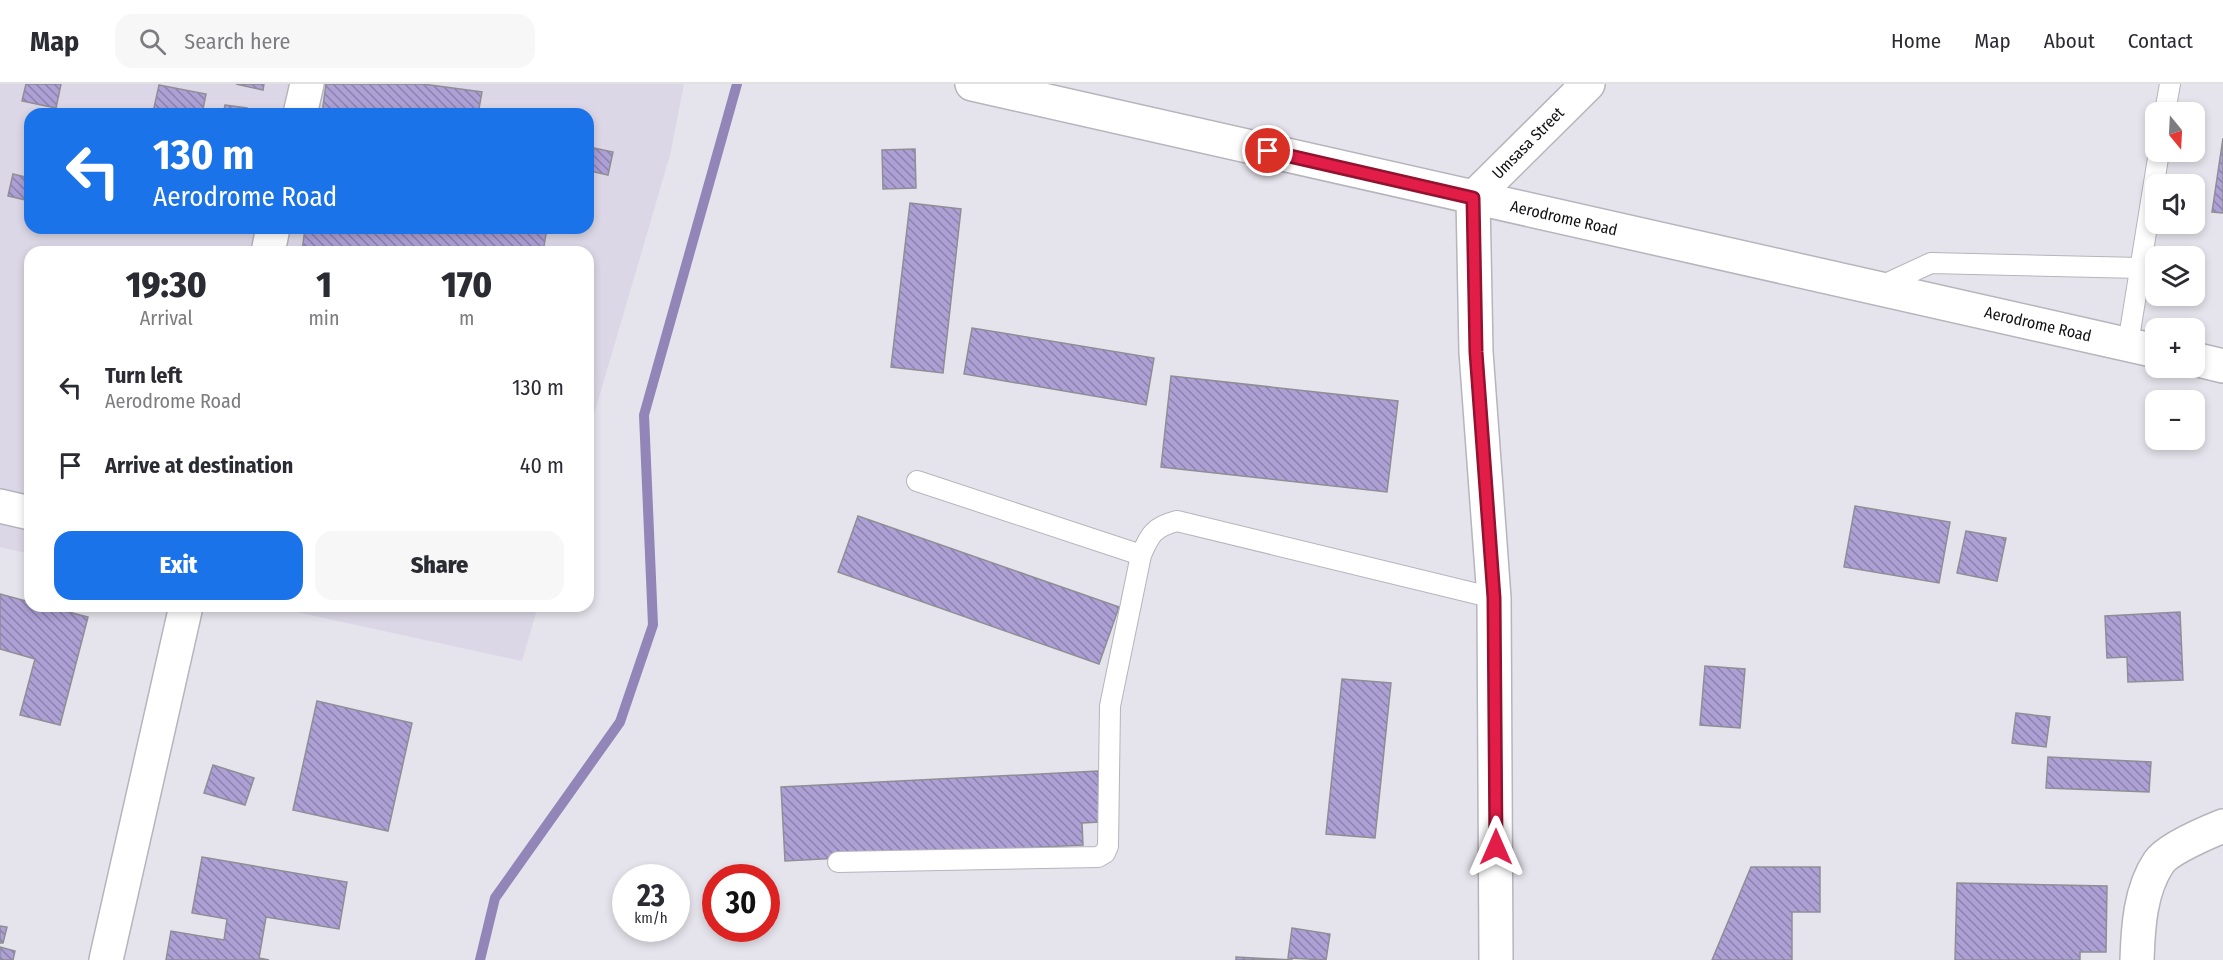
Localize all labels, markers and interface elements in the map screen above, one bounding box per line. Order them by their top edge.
search box [115,14,535,68]
text: Map [30,25,79,58]
icon: search [136,25,169,58]
text: Search here [184,28,290,55]
text: Home [1891,28,1941,54]
text: Map [1974,28,2011,54]
text: About [2044,28,2095,54]
text: Contact [2128,28,2193,54]
north arrow [2145,102,2205,162]
map controls [2145,102,2205,450]
street label: Umsasa Street [1488,103,1568,183]
pin [1242,125,1293,176]
text: 130 m [153,130,254,180]
icon: left [54,132,132,210]
icon: arrive [1251,134,1284,167]
button: sound [2145,174,2205,234]
text: Aerodrome Road [153,181,337,213]
street label: Aerodrome Road [1509,196,1619,240]
button: layers [2145,246,2205,306]
text: 19:30 [126,263,207,307]
text: 1 [316,263,332,307]
text: 170 [441,263,492,307]
street label: Aerodrome Road [1983,302,2093,346]
text: Arrival [140,306,193,330]
text: min [308,306,339,330]
text: m [459,306,474,330]
button: + [2145,318,2205,378]
text: Turn left [105,362,183,389]
icon: left [54,371,87,404]
text: 130 m [512,374,564,401]
text: Aerodrome Road [105,389,241,413]
button: − [2145,390,2205,450]
icon: arrive [54,449,87,482]
text: Arrive at destination [105,452,293,479]
text: 40 m [520,452,564,479]
button: Exit [54,531,303,600]
button: Share [315,531,564,600]
position arrow [1464,815,1528,879]
speed limit sign: 30 [702,864,780,942]
text: 23 [637,878,665,914]
text: km/h [634,909,668,927]

